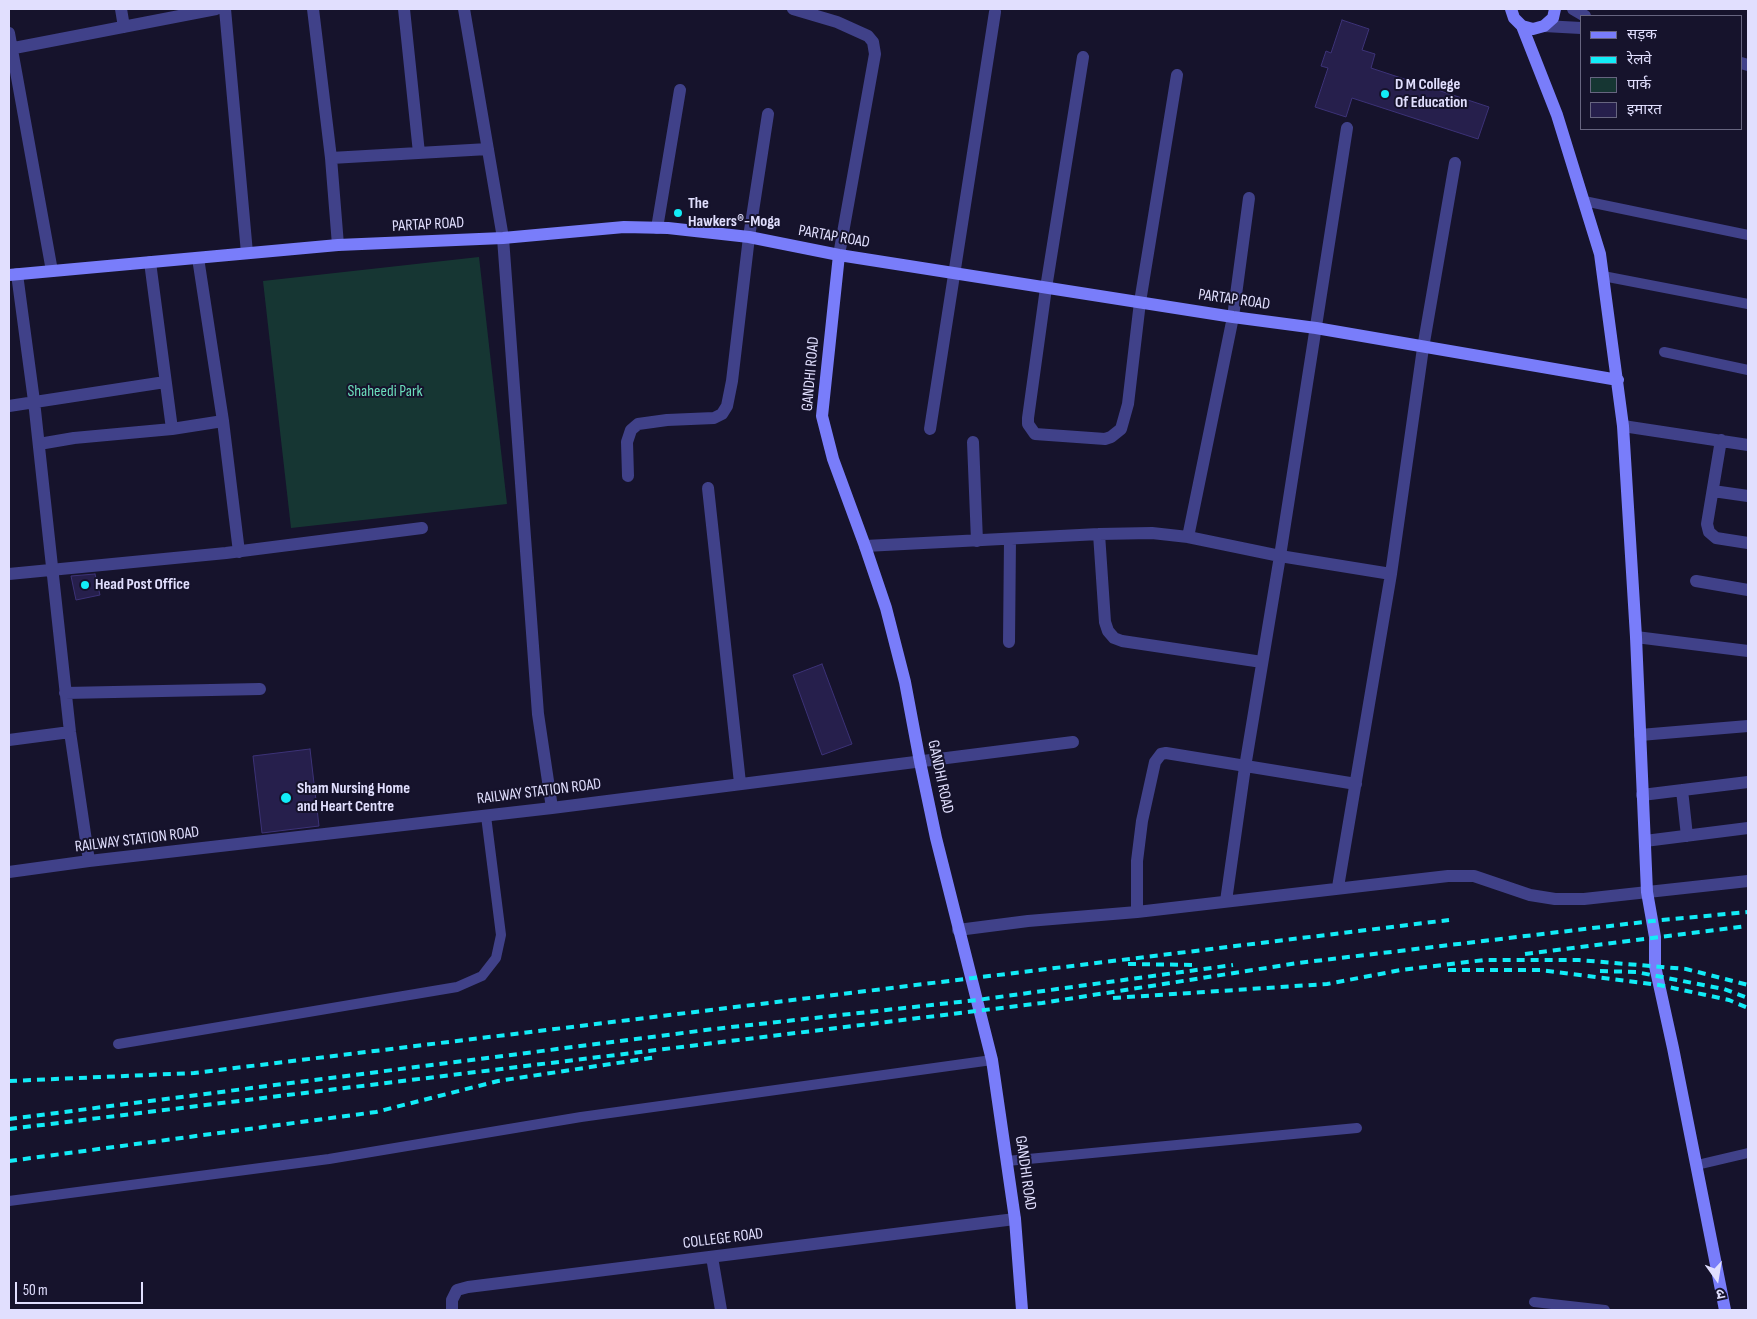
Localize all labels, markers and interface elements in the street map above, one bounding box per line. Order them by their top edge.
legend [1580,15,1742,130]
text: सड़क [1627,25,1657,44]
text: रेलवे [1627,50,1652,69]
place label: D M College Of Education [1395,75,1467,113]
text: पार्क [1627,75,1651,94]
marker: D M College Of Education [1379,88,1391,100]
text: इमारत [1627,100,1662,119]
place label: The Hawkers®-Moga [688,194,780,232]
marker: The Hawkers®-Moga [672,207,684,219]
street label: PARTAP ROAD [391,214,465,236]
street label: PARTAP ROAD [797,221,871,253]
street label: PARTAP ROAD [1197,285,1271,315]
street label: GANDHI ROAD [798,336,824,412]
park label: Shaheedi Park [347,382,423,402]
place label: Head Post Office [95,575,190,595]
marker: Head Post Office [79,579,91,591]
street label: GANDHI ROAD [923,739,957,815]
street label: RAILWAY STATION ROAD [476,775,602,809]
place label: Sham Nursing Home and Heart Centre [297,779,410,817]
marker: Sham Nursing Home and Heart Centre [279,791,293,805]
street label: RAILWAY STATION ROAD [74,823,200,857]
street label: GANDHI ROAD [1010,1135,1040,1211]
street label: COLLEGE ROAD [682,1225,764,1253]
north arrow [1692,1254,1742,1304]
scale bar [18,1272,145,1304]
text: 50 m [23,1281,48,1300]
text: उ [1715,1285,1726,1303]

